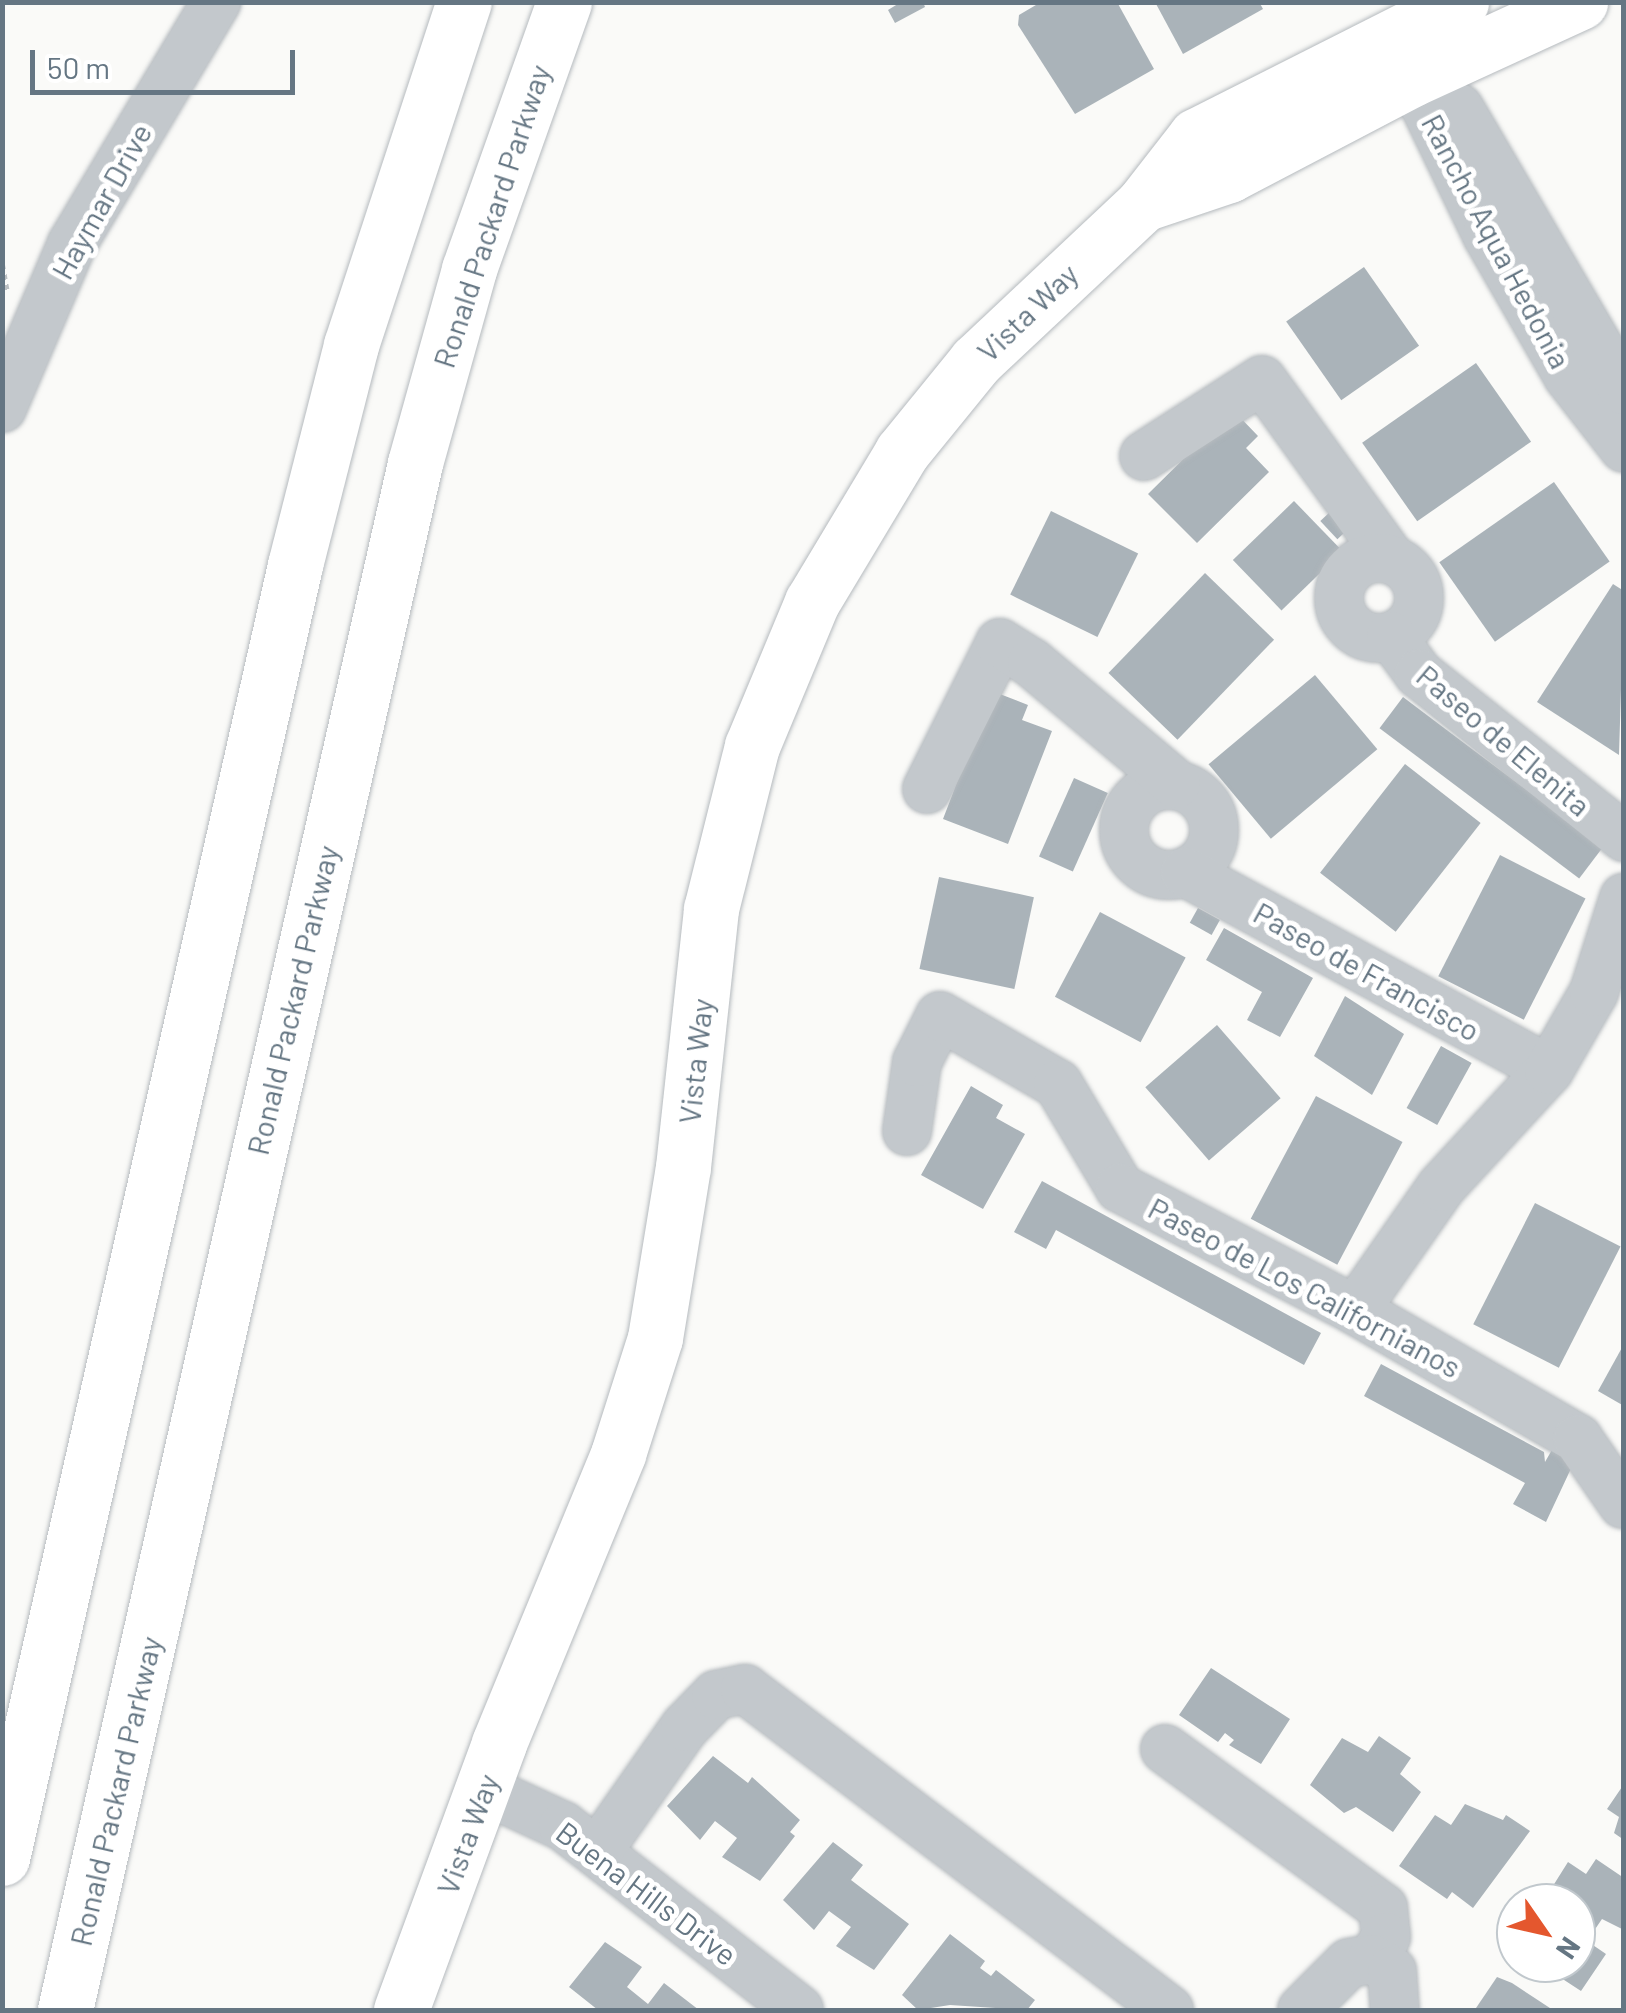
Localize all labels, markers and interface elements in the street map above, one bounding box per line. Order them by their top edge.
scale bar [35,30,300,92]
text: 50 m [47,49,110,85]
street label: Ronald Packard Parkway [425,60,557,372]
street label: Rancho Aqua Hedonia [1415,108,1579,374]
street label: Haymar Drive [43,117,159,285]
street label: Vista Way [969,255,1085,369]
street label: Paseo de Elenita [1410,657,1598,823]
street label: Ronald Packard Parkway [239,842,345,1158]
street label: Paseo de Francisco [1248,894,1486,1048]
street label: Vista Way [671,997,719,1125]
street label: Paseo de Los Californianos [1143,1189,1467,1385]
street label: Ronald Packard Parkway [62,1633,168,1949]
street label: Vista Way [429,1769,505,1899]
street label: Buena Hills Drive [550,1814,744,1972]
north arrow [1496,1883,1596,1983]
text: N [1550,1931,1589,1966]

